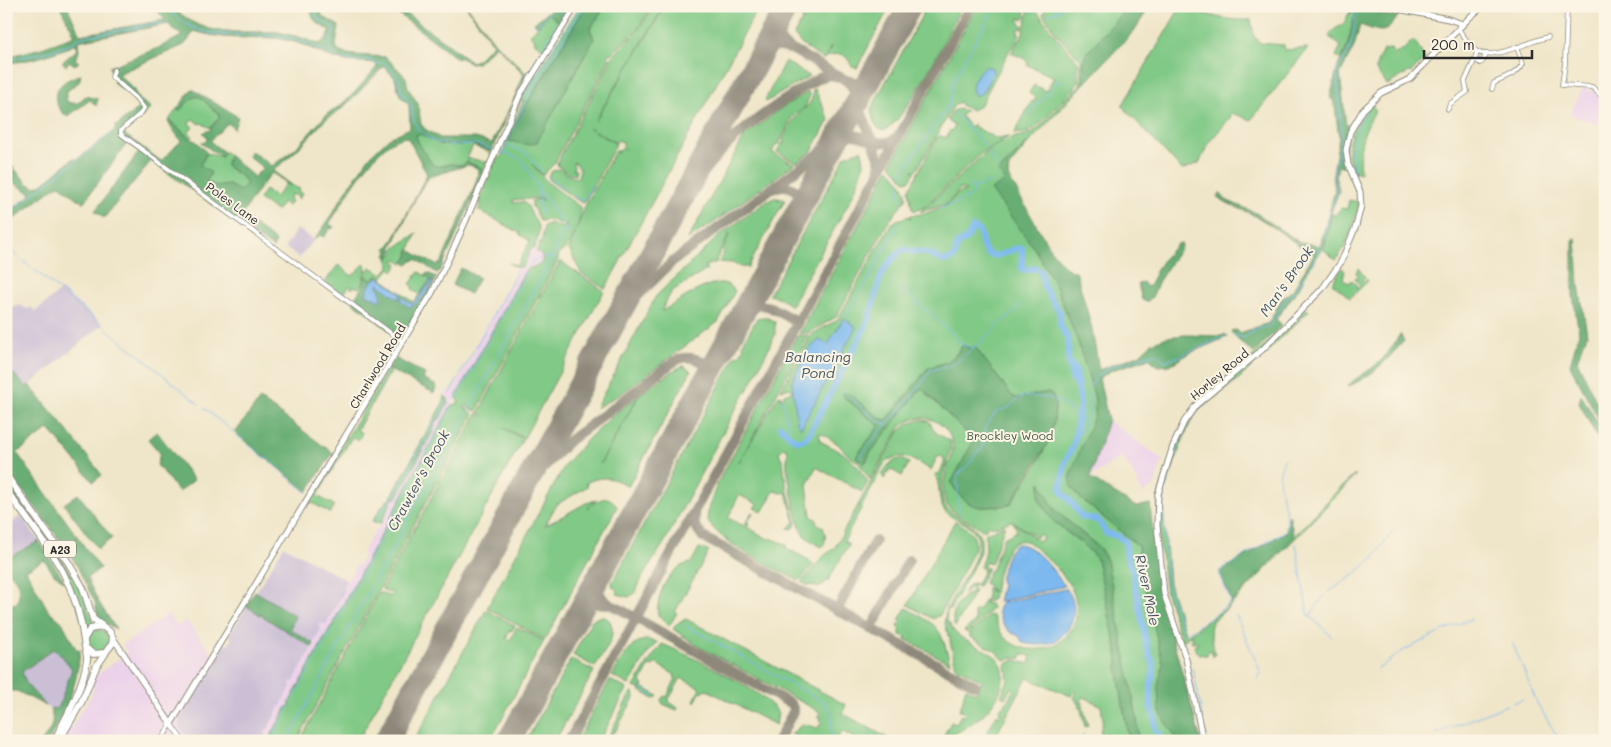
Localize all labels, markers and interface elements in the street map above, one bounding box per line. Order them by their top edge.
scale bar [1424,28,1531,60]
text: 200 m [1431,34,1475,54]
street label: Poles Lane [203,178,263,228]
water label: Man's Brook [1255,242,1318,320]
street label: Charlwood Road [345,320,409,412]
street label: Horley Road [1186,344,1252,403]
water label: Balancing Pond [785,347,851,382]
water label: Crawter's Brook [382,426,454,534]
park label: Brockley Wood [967,427,1054,443]
road number: A23 [44,540,76,558]
water label: River Mole [1131,553,1165,627]

